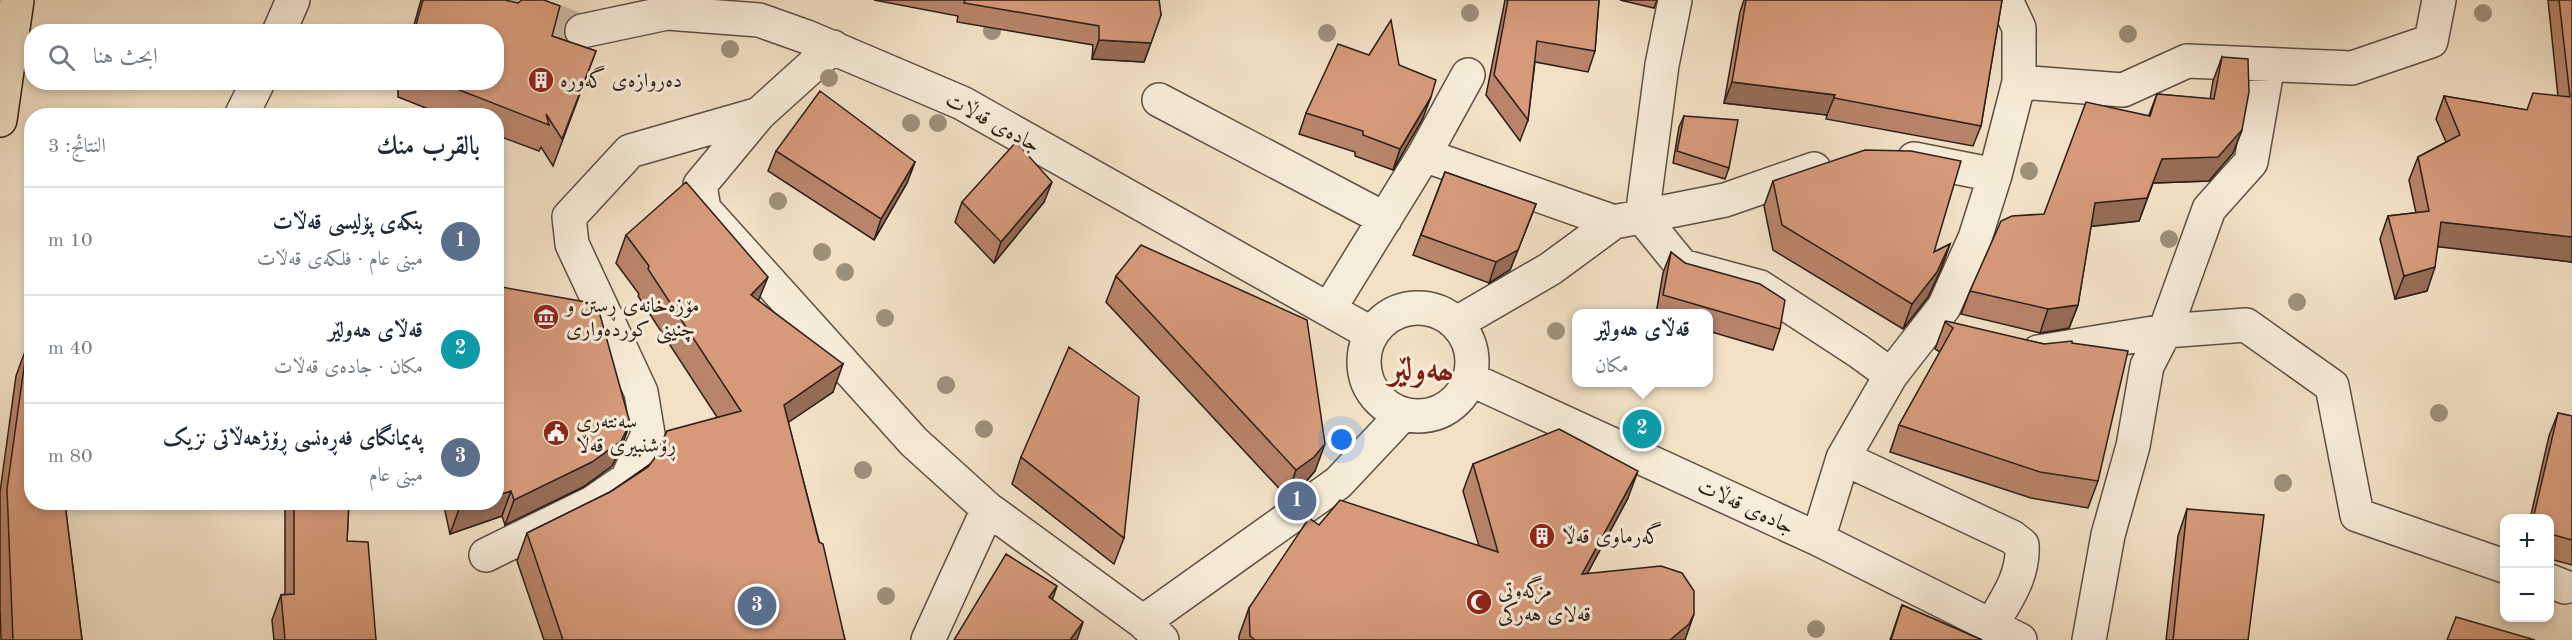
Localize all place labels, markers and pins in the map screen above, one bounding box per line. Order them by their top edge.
building icon: دەروازەی گەورە [526,65,556,95]
place label: دەروازەی گەورە [560,65,682,92]
place label: مۆزەخانەی ڕستن و چنینی کوردەواری [564,296,700,344]
museum icon: مۆزەخانەی ڕستن و چنینی کوردەواری [531,302,561,332]
pin: 2 [1622,406,1662,452]
place label: سەنتەری ڕۆشنبیری قەڵا [576,412,676,462]
public building icon: سەنتەری ڕۆشنبیری قەڵا [541,418,571,448]
pin: 1 [1278,478,1316,524]
building icon: گەرماوی قەڵا [1527,521,1557,551]
place label: گەرماوی قەڵا [1562,521,1663,548]
place label: مزگەوتی قەلای هەرکی [1498,575,1591,626]
pin: 3 [738,584,777,628]
mosque icon: مزگەوتی قەلای هەرکی [1464,587,1494,617]

